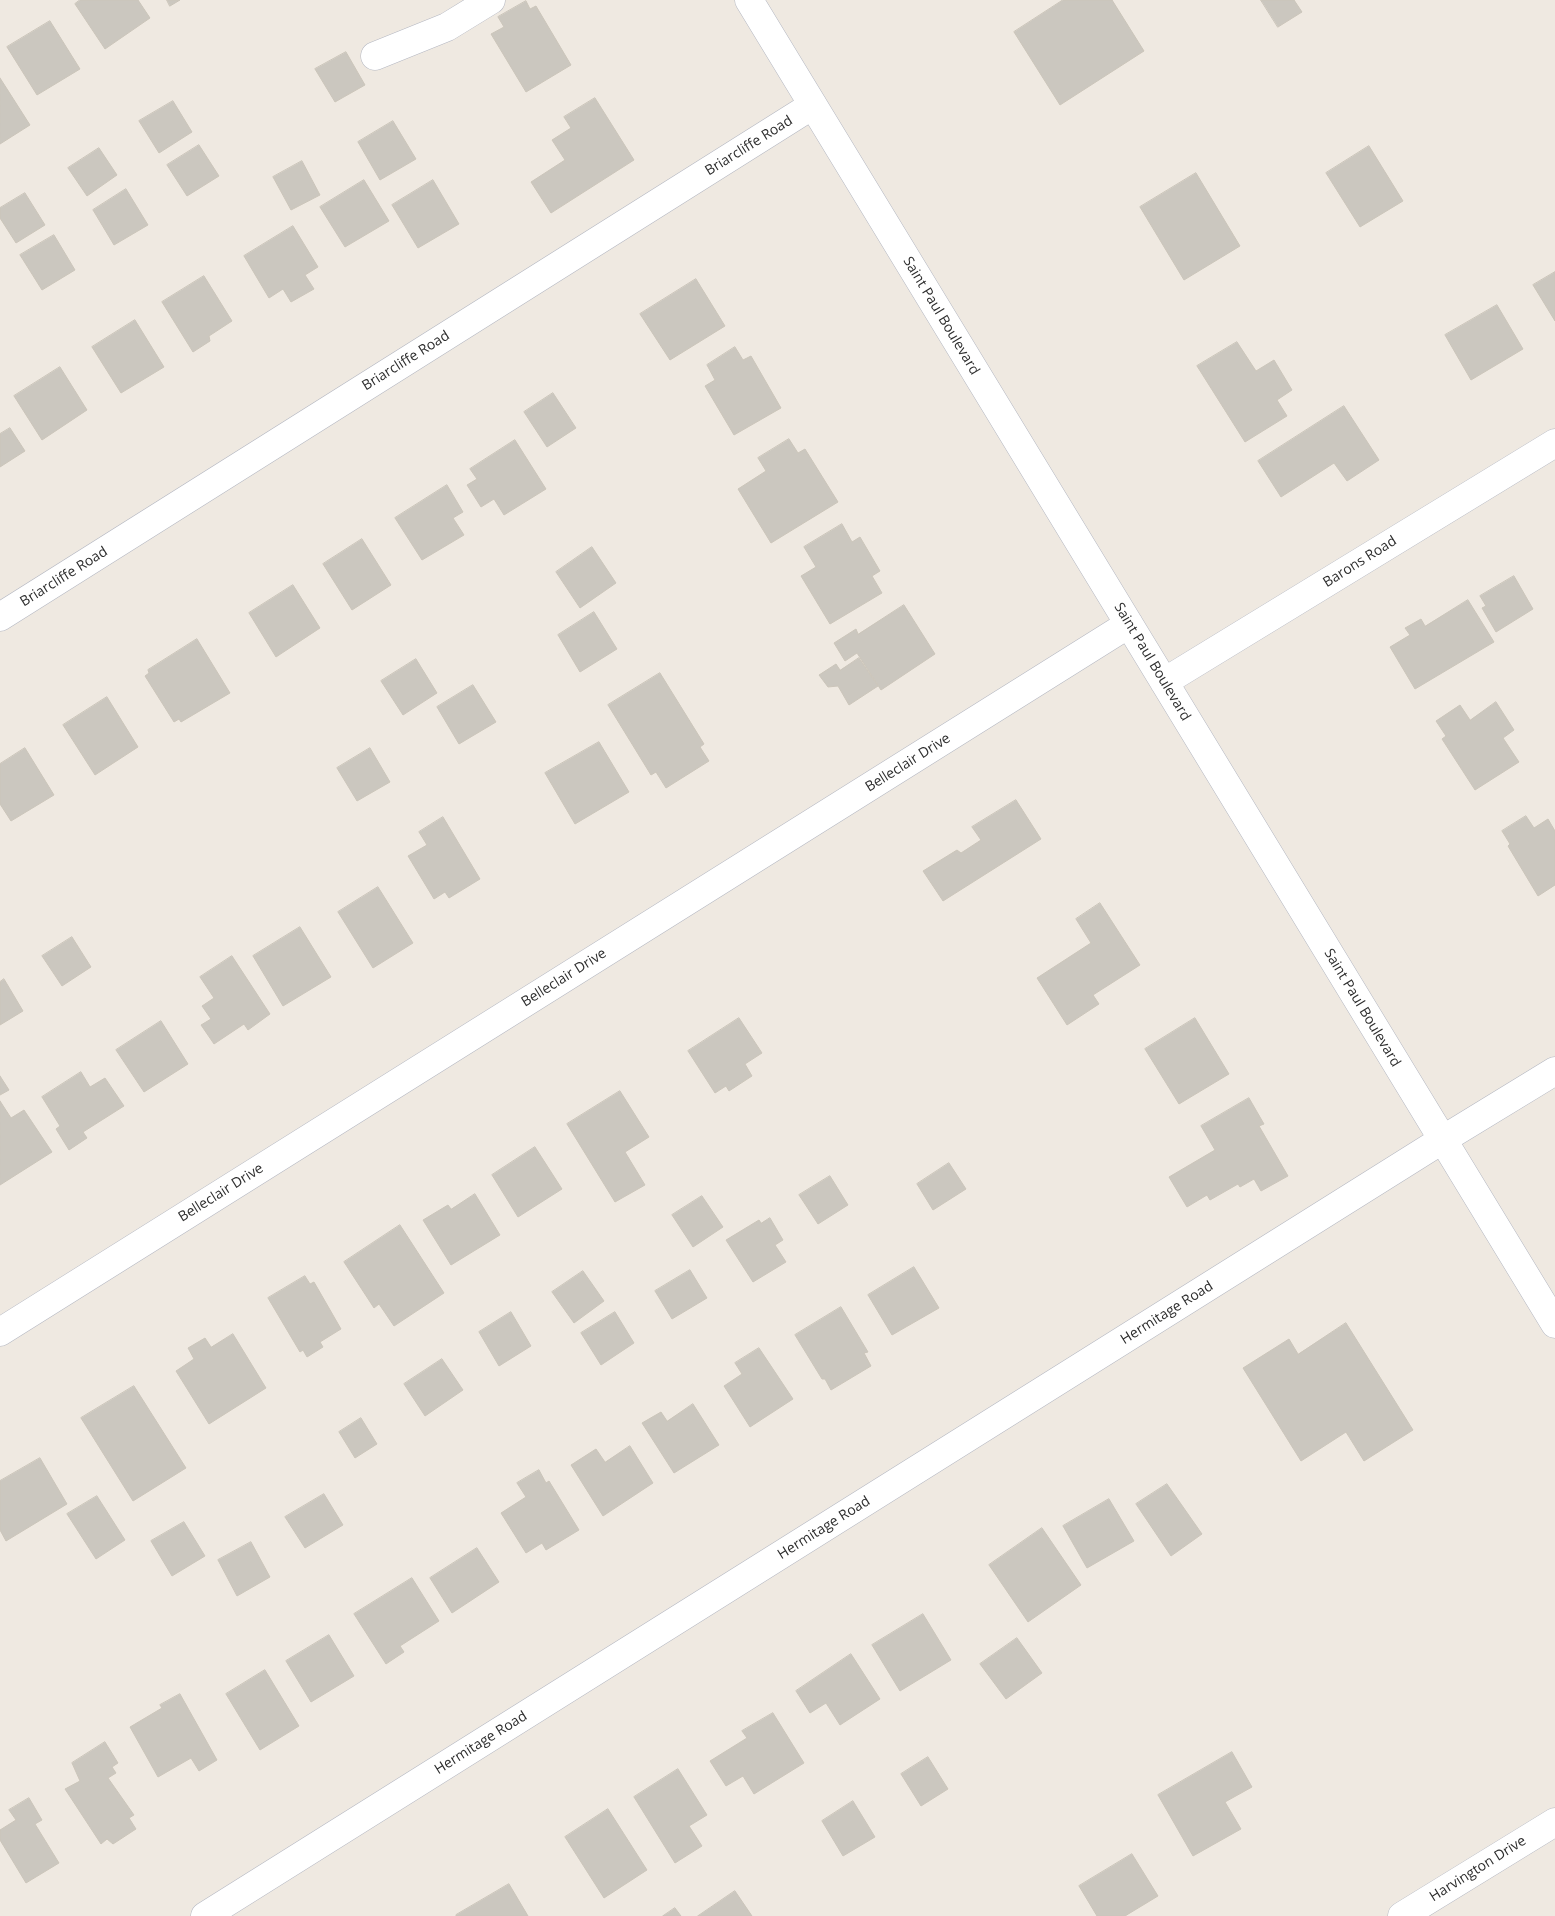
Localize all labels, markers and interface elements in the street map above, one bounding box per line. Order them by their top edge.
street label: Briarcliffe Road [702,112,796,180]
street label: Saint Paul Boulevard [899,254,983,378]
street label: Briarcliffe Road [359,327,453,395]
street label: Barons Road [1320,533,1400,591]
street label: Briarcliffe Road [17,543,111,611]
street label: Saint Paul Boulevard [1110,600,1194,724]
street label: Belleclair Drive [862,730,954,796]
street label: Belleclair Drive [518,945,610,1011]
street label: Saint Paul Boulevard [1320,946,1404,1070]
street label: Belleclair Drive [175,1160,267,1226]
street label: Hermitage Road [1118,1278,1216,1348]
street label: Hermitage Road [775,1493,873,1563]
street label: Hermitage Road [432,1708,530,1778]
street label: Harvington Drive [1427,1833,1529,1905]

